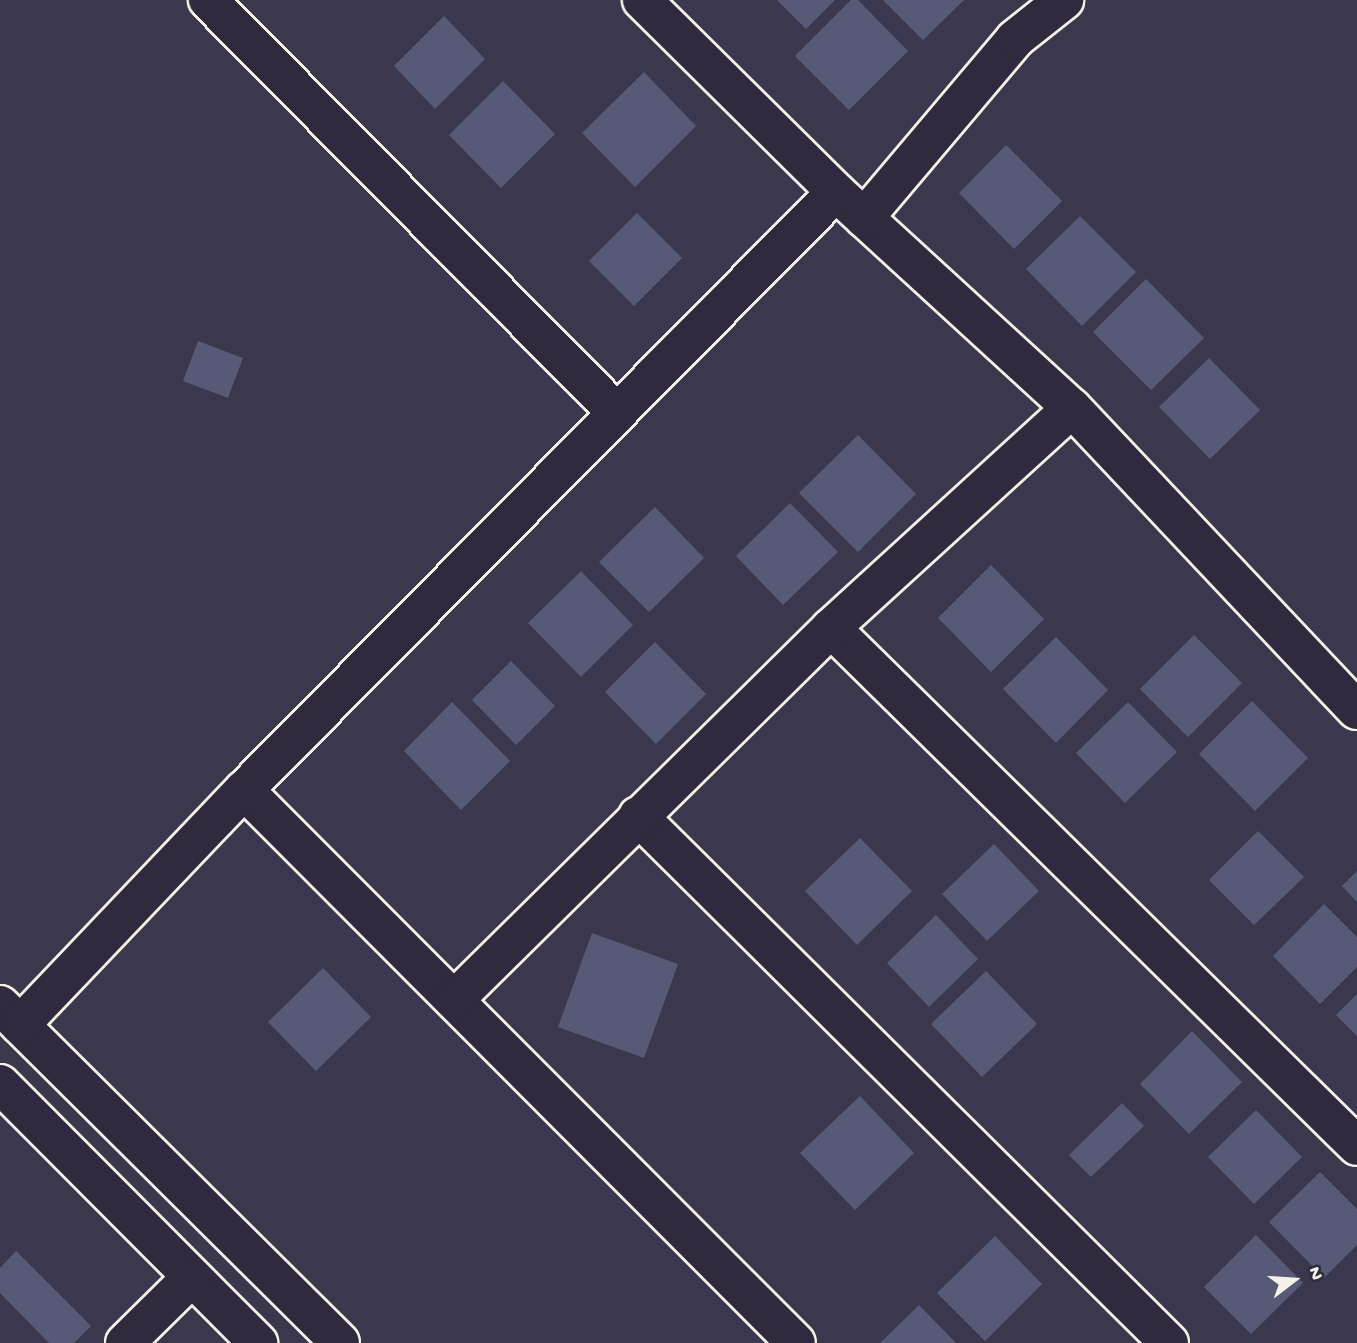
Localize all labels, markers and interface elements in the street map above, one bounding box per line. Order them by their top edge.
north arrow [1259,1245,1329,1315]
text: N [1302,1264,1327,1283]

